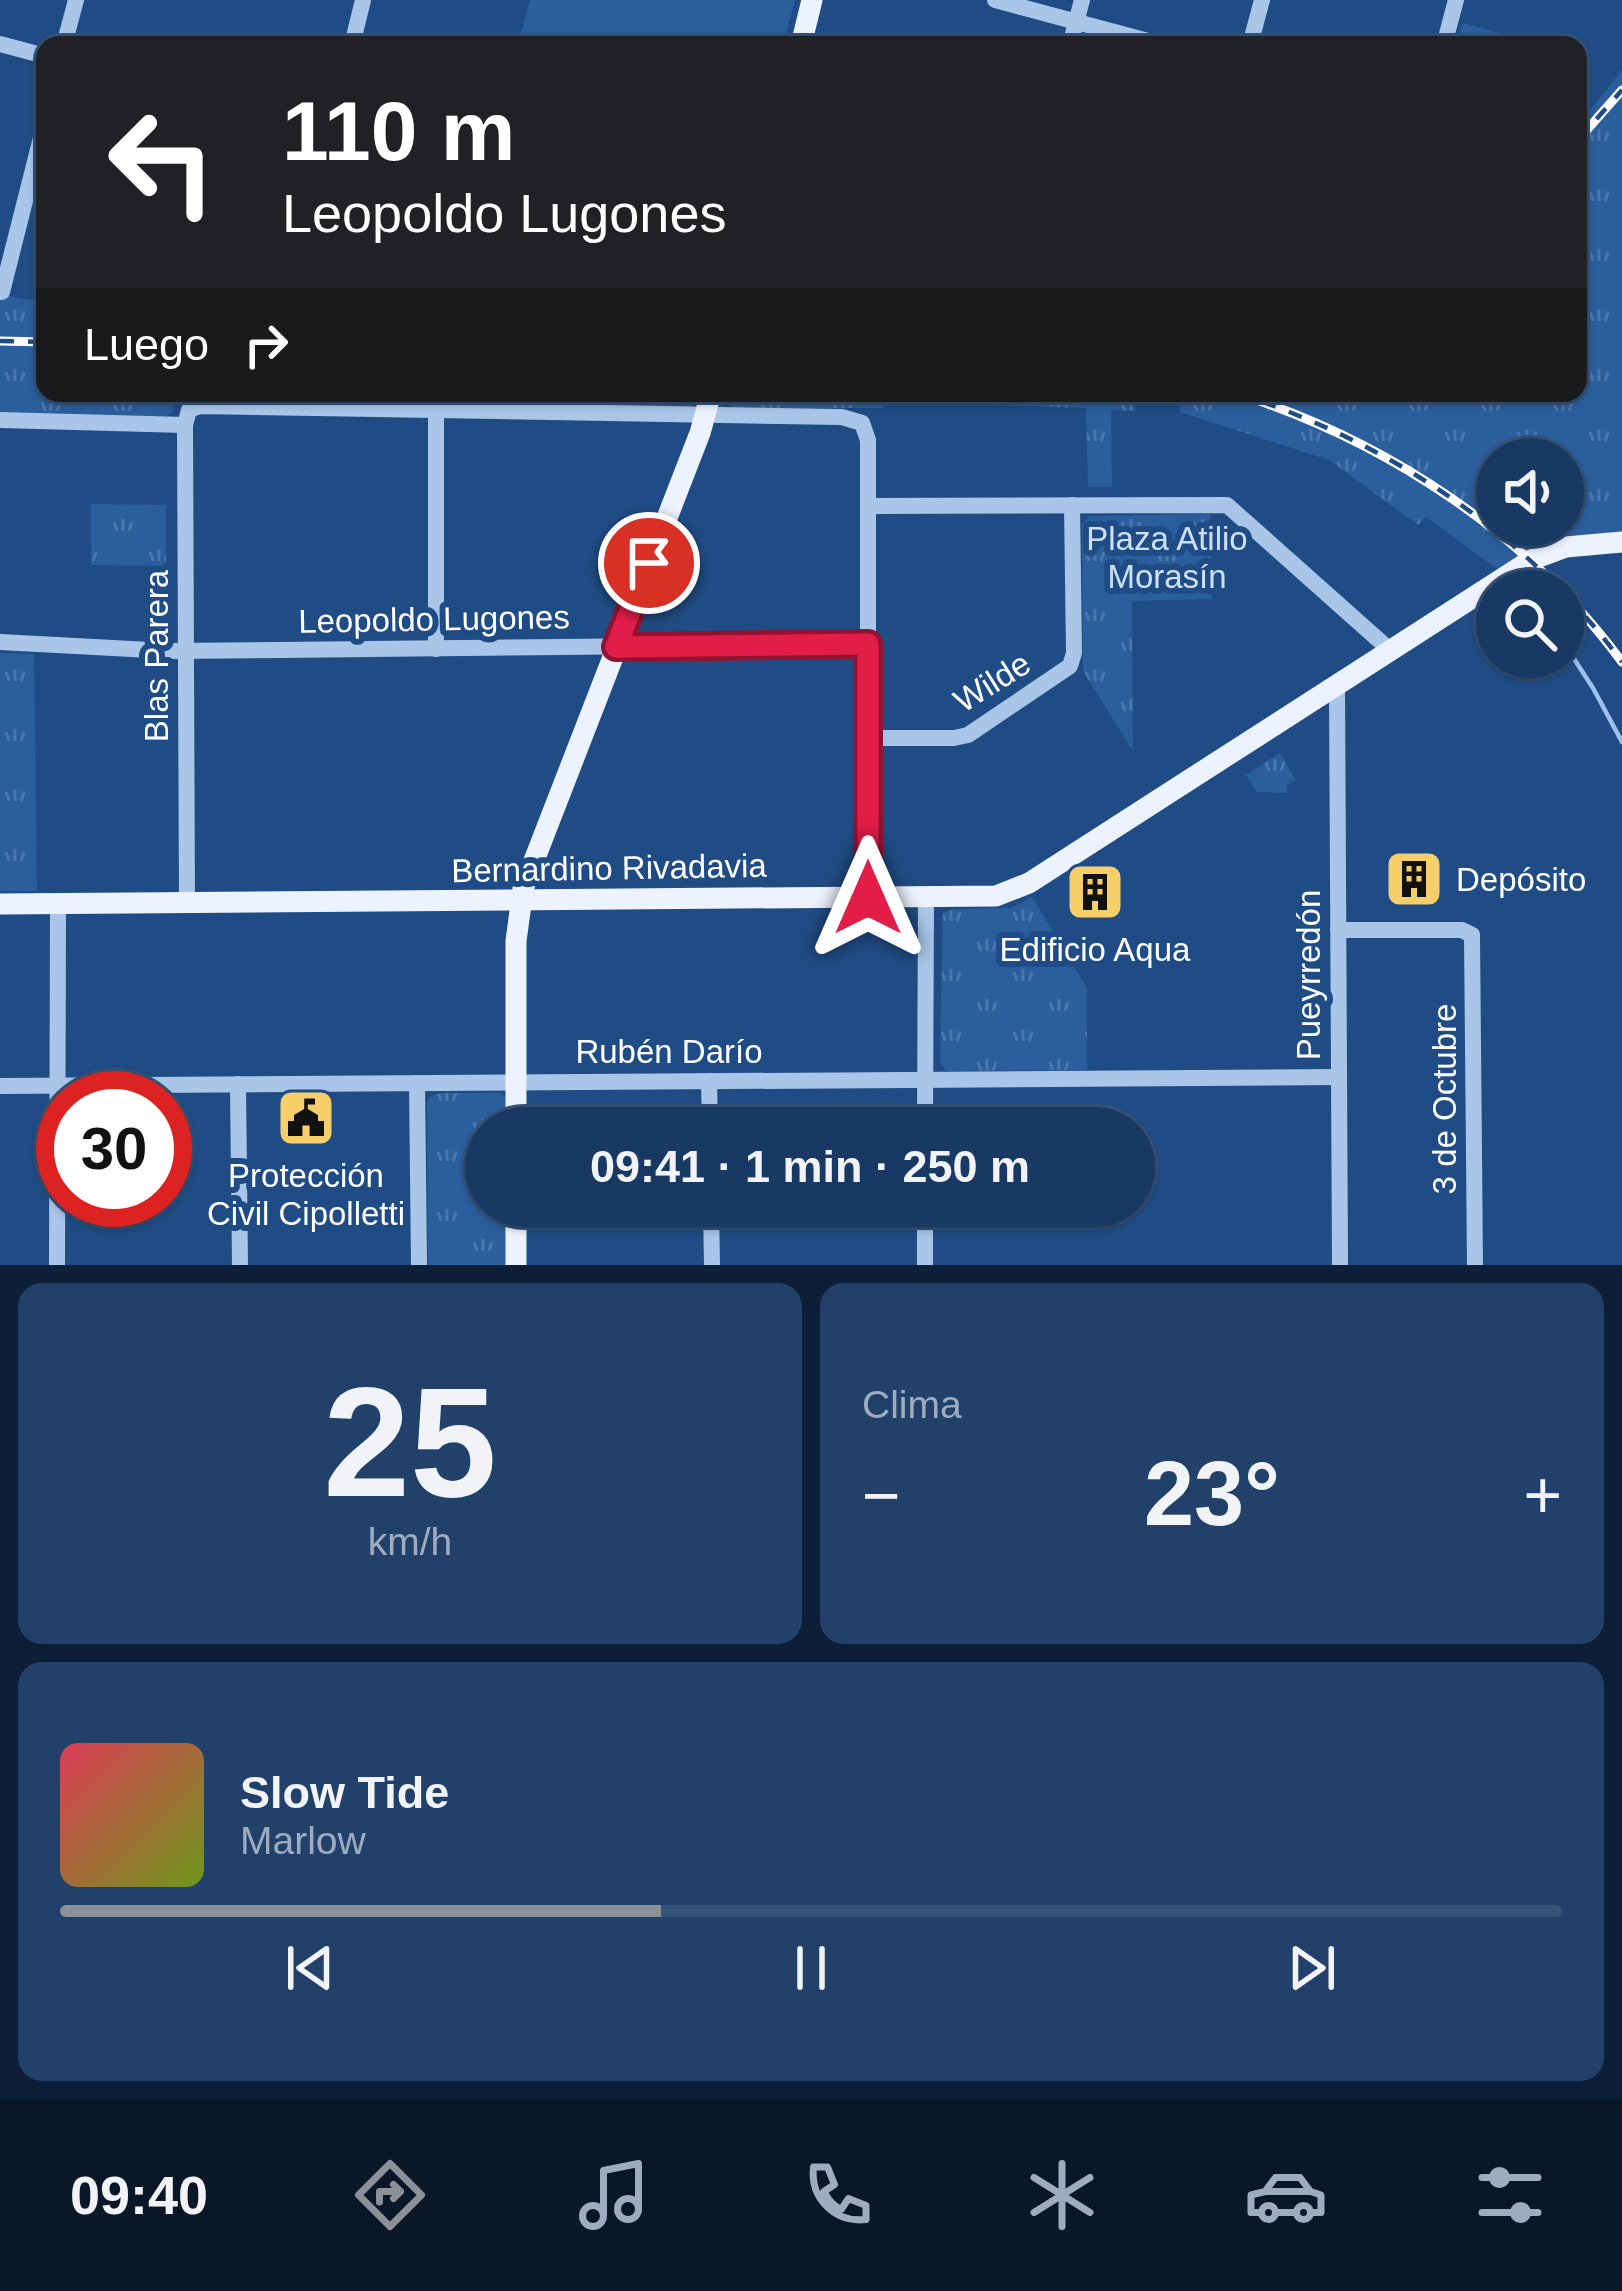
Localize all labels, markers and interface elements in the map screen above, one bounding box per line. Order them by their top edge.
icon: left [84,84,240,240]
text: 110 m [282,84,516,178]
text: Leopoldo Lugones [282,183,726,243]
icon: right [233,312,299,378]
text: Luego [84,319,209,370]
map controls [1476,438,1584,678]
button: sound [1476,438,1584,546]
pin [598,512,700,614]
park label: Plaza Atilio Morasín [1086,520,1248,595]
icon: arrive [616,530,682,596]
street label: Blas Parera [138,569,175,742]
button: search [1476,570,1584,678]
street label: Leopoldo Lugones [298,598,570,640]
street label: Wilde [947,644,1037,720]
position arrow [805,835,931,961]
street label: Bernardino Rivadavia [451,847,768,889]
building icon: Depósito [1383,848,1445,910]
building icon: Edificio Aqua [1064,861,1126,923]
place label: Depósito [1456,861,1586,898]
street label: Pueyrredón [1290,890,1327,1060]
place label: Edificio Aqua [1000,931,1191,968]
street label: 3 de Octubre [1426,1004,1463,1194]
street label: Rubén Darío [575,1033,763,1070]
speed limit sign: 30 [36,1071,192,1227]
public building icon: Protección Civil Cipolletti [275,1087,337,1149]
text: 09:41 · 1 min · 250 m [590,1141,1030,1192]
place label: Protección Civil Cipolletti [207,1157,405,1232]
text: 25 [323,1355,497,1529]
text: Clima [862,1383,962,1426]
text: 23° [1144,1444,1280,1544]
text: − [862,1458,901,1532]
text: + [1523,1458,1562,1532]
text: km/h [368,1520,452,1563]
text: Slow Tide [240,1767,449,1818]
text: Marlow [240,1819,366,1862]
icon: previous [277,1935,343,2001]
icon: pause [778,1935,844,2001]
icon: next [1279,1935,1345,2001]
icon: directions [348,2153,432,2237]
icon: music [572,2153,656,2237]
icon: phone [796,2153,880,2237]
icon: climate [1020,2153,1104,2237]
icon: car [1244,2153,1328,2237]
icon: filters [1468,2153,1552,2237]
text: 09:40 [70,2165,208,2225]

